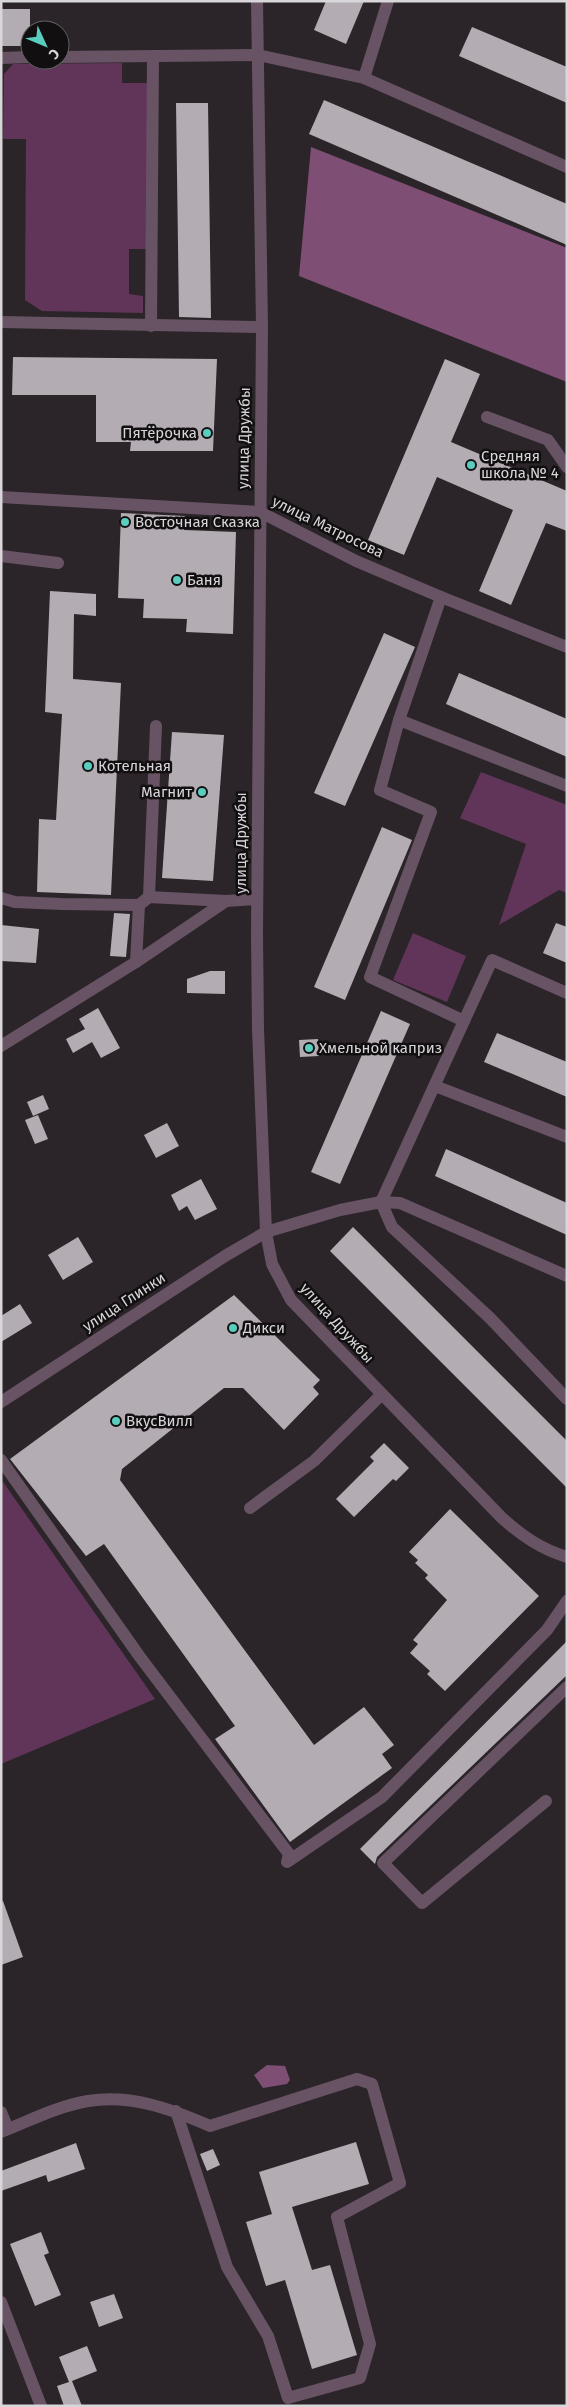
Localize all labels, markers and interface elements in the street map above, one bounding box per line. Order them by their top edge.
north arrow [20,20,70,70]
text: С [45,45,63,62]
street label: улица Дружбы [234,387,254,489]
place label: Пятёрочка [122,424,197,442]
marker: Пятёрочка [201,427,213,439]
place label: Средняя школа № 4 [481,447,559,482]
marker: Средняя школа № 4 [465,459,477,471]
street label: улица Матросова [269,492,387,562]
place label: Восточная Сказка [135,513,260,531]
marker: Восточная Сказка [119,516,131,528]
place label: Баня [187,571,221,589]
marker: Баня [171,574,183,586]
place label: Котельная [98,757,171,775]
marker: Котельная [82,760,94,772]
place label: Магнит [141,783,192,801]
marker: Магнит [196,786,208,798]
street label: улица Дружбы [232,792,250,894]
place label: Хмельной каприз [319,1039,442,1057]
marker: Хмельной каприз [303,1042,315,1054]
street label: улица Глинки [79,1269,169,1335]
street label: улица Дружбы [296,1279,378,1367]
place label: Дикси [242,1319,285,1337]
marker: Дикси [227,1322,239,1334]
place label: ВкусВилл [126,1412,193,1430]
marker: ВкусВилл [110,1415,122,1427]

